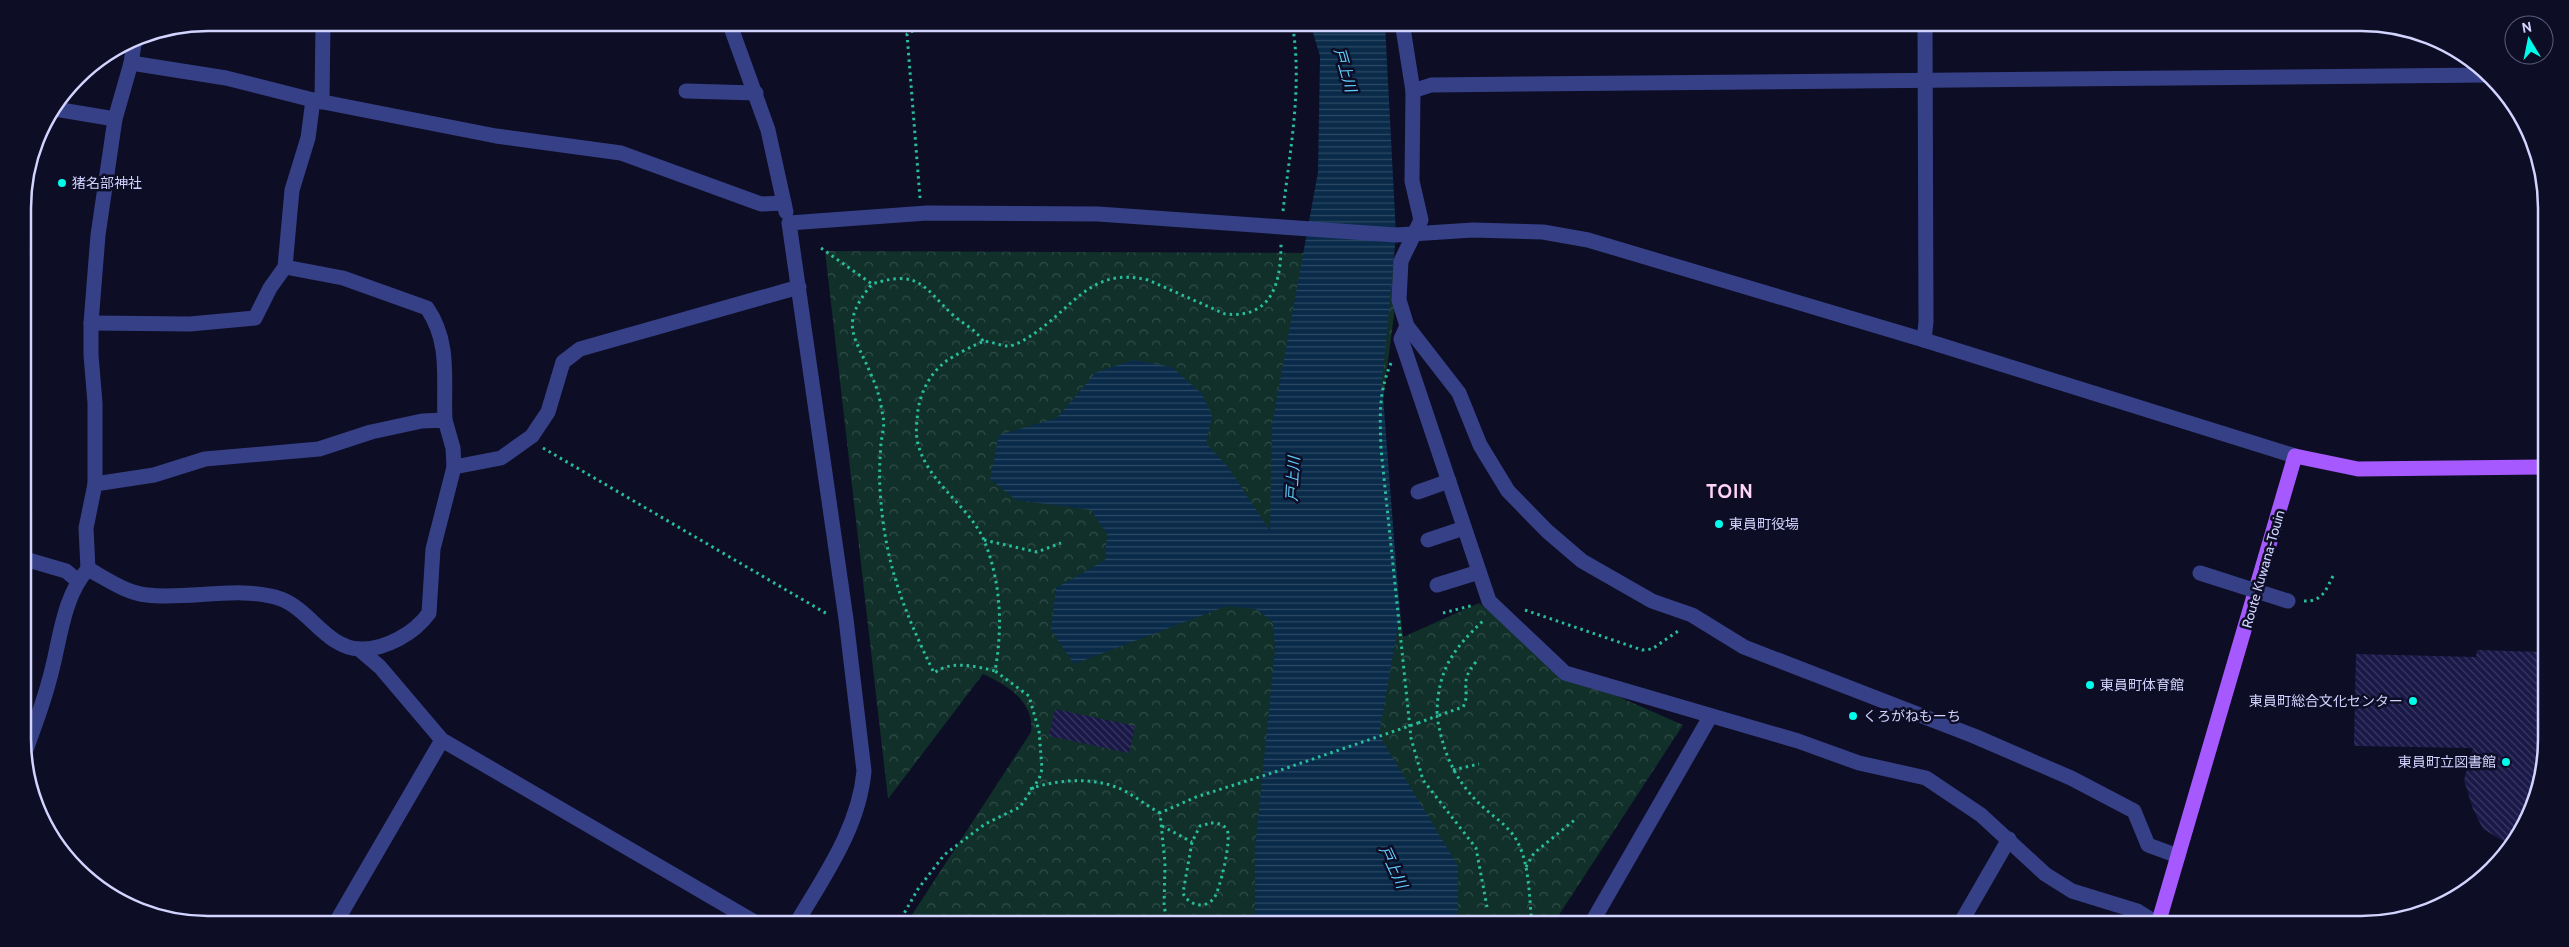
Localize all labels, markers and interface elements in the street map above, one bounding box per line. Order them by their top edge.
north arrow [2504,15,2554,65]
text: N [2520,17,2533,37]
water label: 戸上川 [1330,46,1360,96]
place label: 猪名部神社 [72,174,142,192]
marker: 猪名部神社 [56,177,68,189]
water label: 戸上川 [1283,454,1303,502]
district label: TOIN [1706,480,1754,503]
street label: Route Kuwana-Touin [2238,508,2289,630]
place label: 東員町役場 [1729,515,1799,533]
marker: 東員町役場 [1713,518,1725,530]
place label: 東員町体育館 [2100,676,2184,694]
marker: 東員町体育館 [2084,679,2096,691]
place label: 東員町総合文化センター [2249,692,2403,710]
marker: 東員町総合文化センター [2407,695,2419,707]
place label: くろがねもーち [1863,707,1961,725]
marker: くろがねもーち [1847,710,1859,722]
place label: 東員町立図書館 [2398,753,2496,771]
marker: 東員町立図書館 [2500,756,2512,768]
water label: 戸上川 [1375,843,1412,893]

